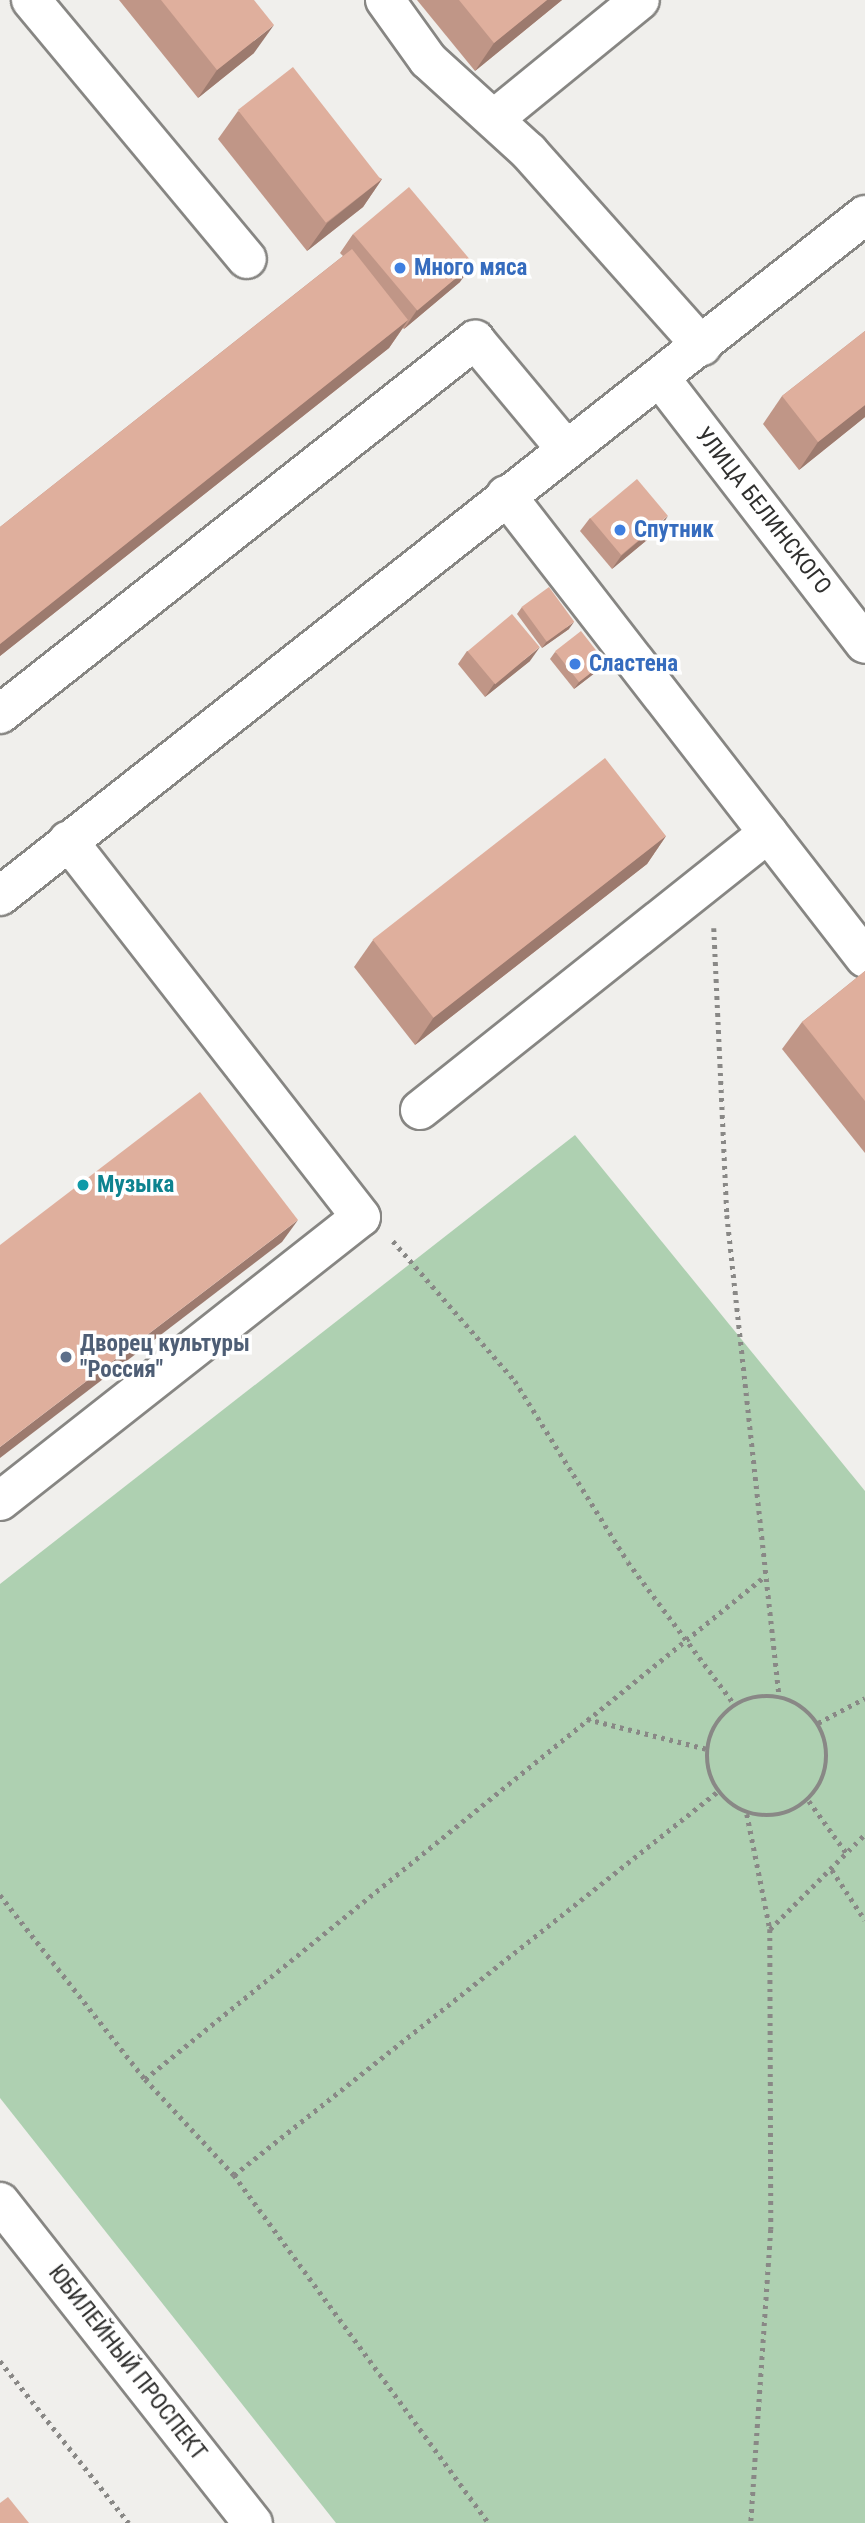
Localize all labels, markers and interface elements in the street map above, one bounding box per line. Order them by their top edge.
place label: Много мяса [414,254,527,282]
marker: Много мяса [392,260,408,276]
street label: УЛИЦА БЕЛИНСКОГО [689,422,837,600]
place label: Спутник [634,516,714,544]
marker: Спутник [612,522,628,538]
place label: Сластена [589,650,678,678]
marker: Сластена [567,656,583,672]
place label: Музыка [97,1171,174,1199]
marker: Музыка [75,1177,91,1193]
place label: Дворец культуры "Россия" [80,1330,250,1384]
marker: Дворец культуры "Россия" [58,1349,74,1365]
street label: ЮБИЛЕЙНЫЙ ПРОСПЕКТ [42,2260,212,2466]

